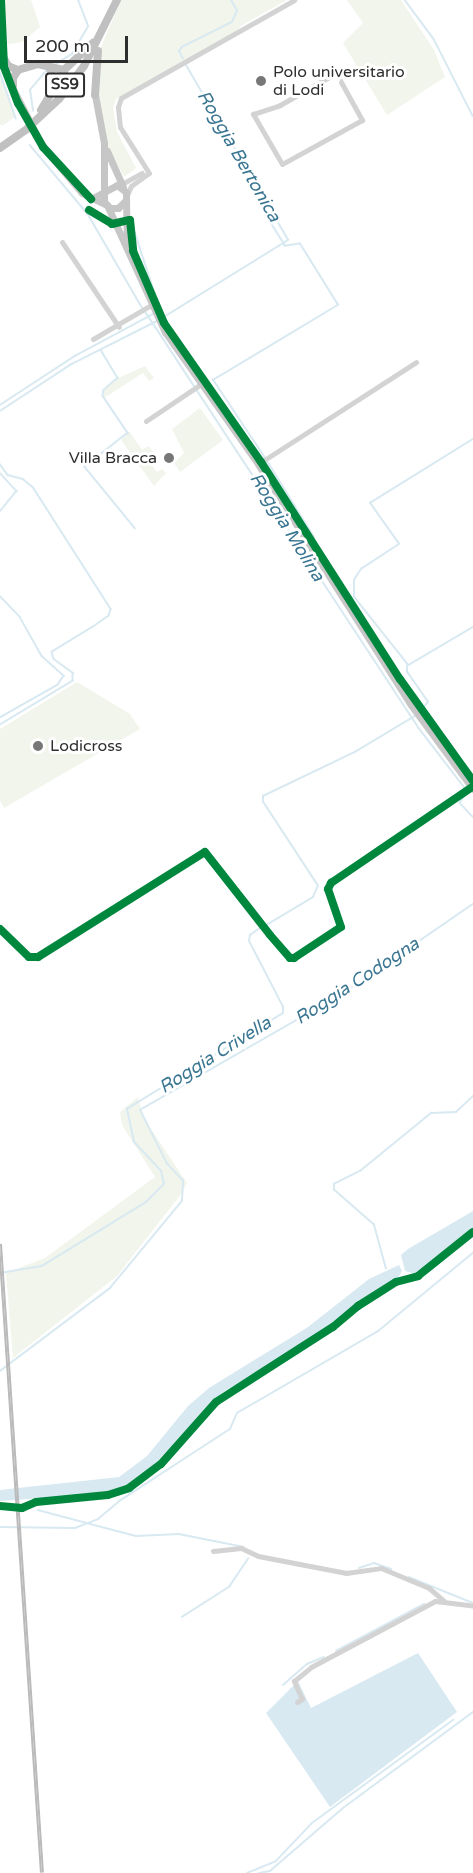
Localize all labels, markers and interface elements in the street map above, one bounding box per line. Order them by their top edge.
scale bar [27,24,130,62]
text: 200 m [35,35,90,57]
place label: Polo universitario di Lodi [273,62,405,100]
road number: SS9 [44,73,86,97]
marker: Polo universitario di Lodi [254,74,268,88]
water label: Roggia Bertonica [193,86,285,226]
place label: Villa Bracca [69,448,157,468]
marker: Villa Bracca [162,451,176,465]
water label: Roggia Molina [245,469,329,585]
place label: Lodicross [50,736,123,756]
marker: Lodicross [31,739,45,753]
water label: Roggia Codogna [291,933,423,1029]
water label: Roggia Crivella [155,1012,275,1098]

